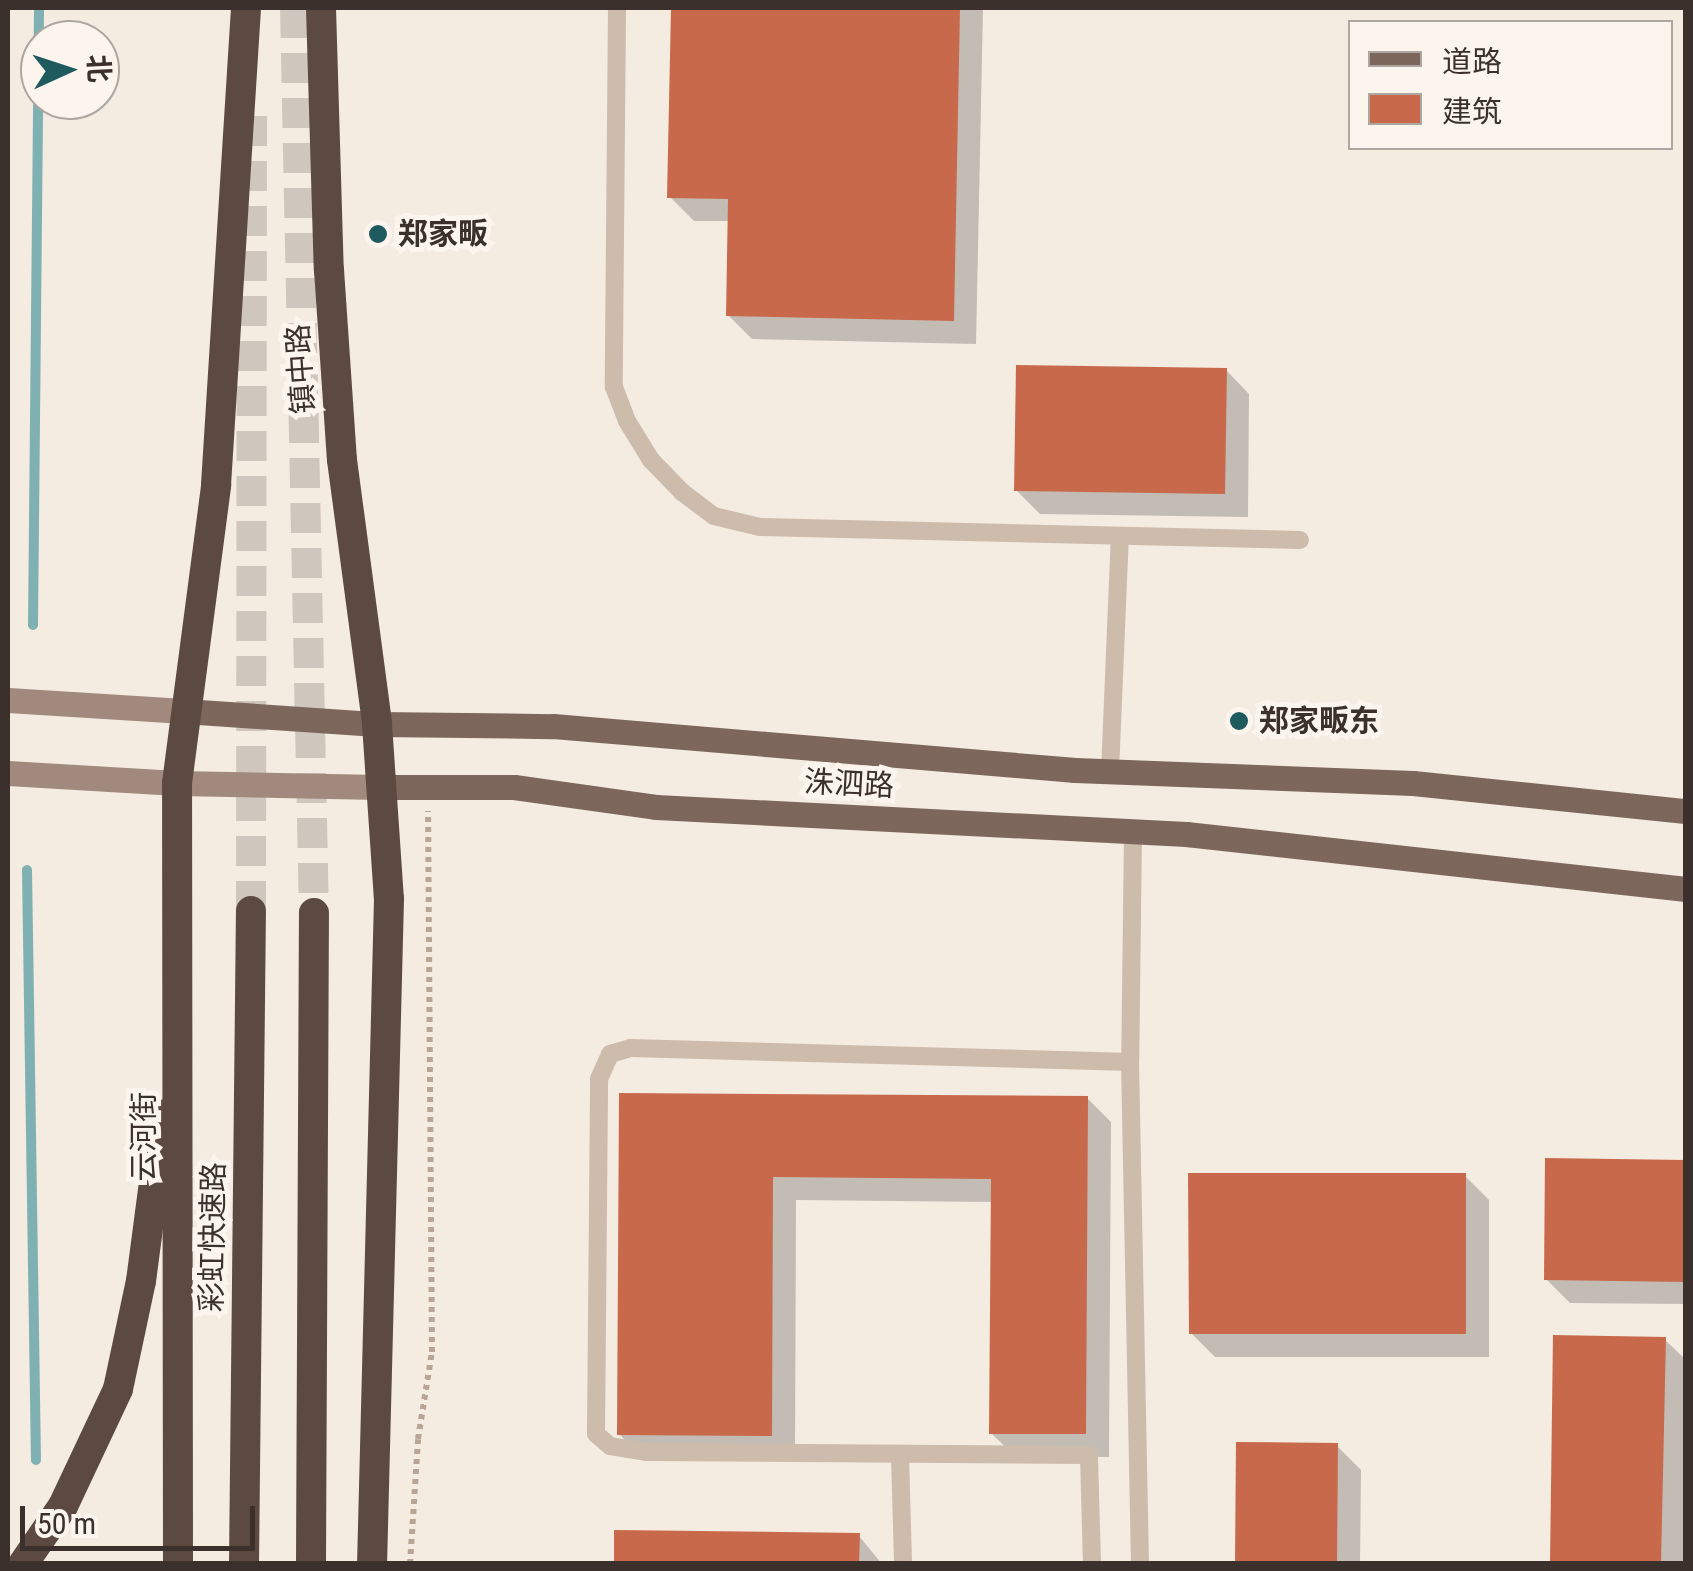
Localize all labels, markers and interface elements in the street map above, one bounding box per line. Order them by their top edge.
north arrow [20,20,120,120]
legend [1348,20,1673,150]
text: 道路 [1442,44,1502,79]
text: 北 [81,54,116,83]
text: 建筑 [1442,94,1502,129]
place label: 郑家畈 [398,216,488,252]
marker: 郑家畈 [367,223,389,245]
street label: 镇中路 [280,323,322,415]
place label: 郑家畈东 [1259,703,1379,739]
marker: 郑家畈东 [1228,710,1250,732]
street label: 洙泗路 [803,764,895,804]
street label: 云河街 [126,1092,162,1182]
street label: 彩虹快速路 [194,1162,232,1312]
scale bar [25,1486,260,1548]
text: 50 m [37,1506,96,1541]

